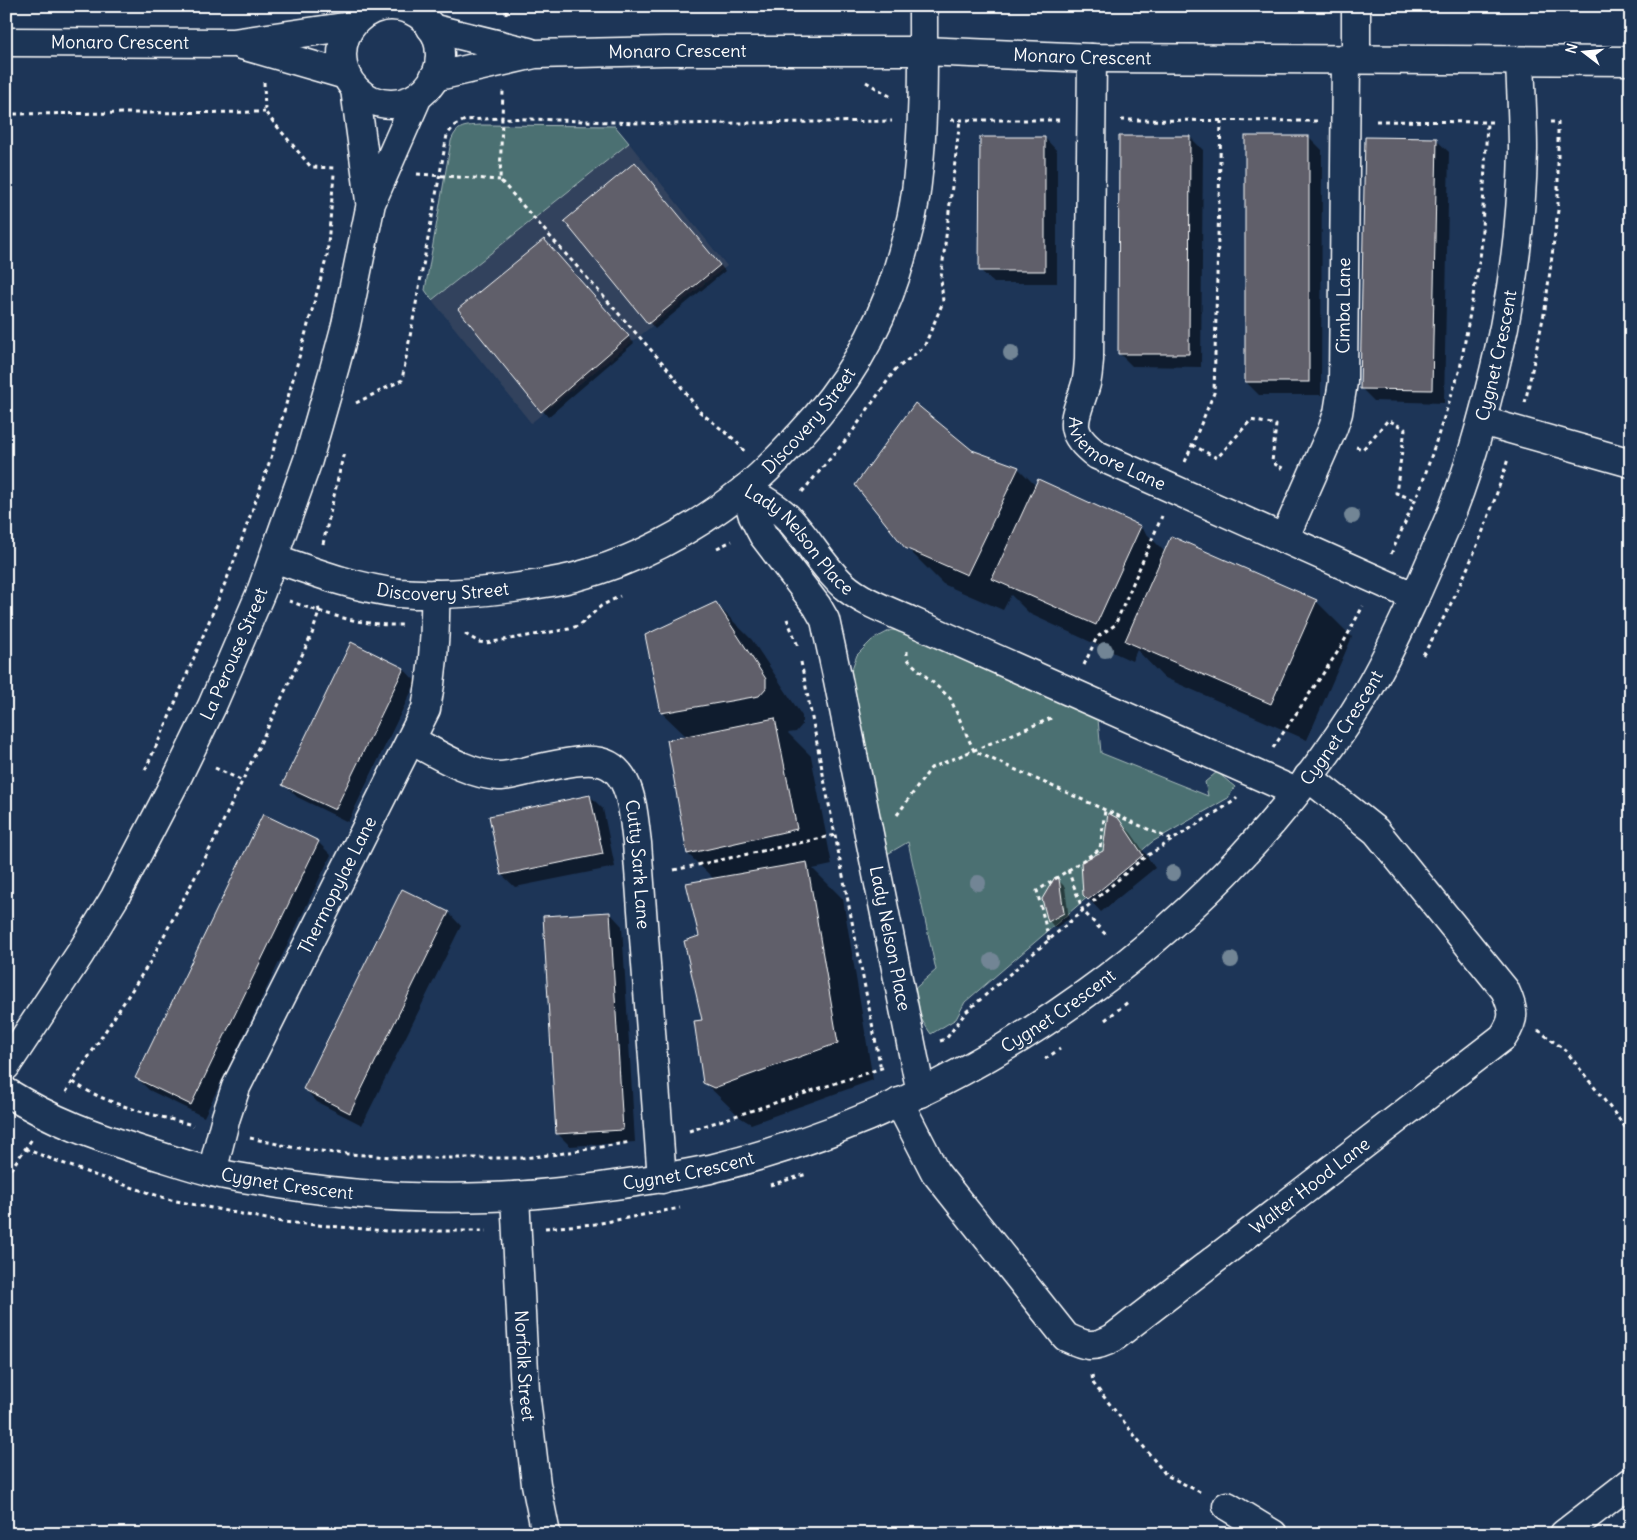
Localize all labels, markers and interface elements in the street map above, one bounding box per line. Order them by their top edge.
north arrow [1560,28,1610,78]
street label: Monaro Crescent [51,30,189,54]
street label: Monaro Crescent [608,39,747,63]
text: N [1562,41,1581,56]
street label: Monaro Crescent [1013,43,1151,69]
street label: Cimba Lane [1331,257,1355,354]
street label: Cygnet Crescent [1470,288,1521,423]
street label: Discovery Street [757,363,860,479]
street label: Aviemore Lane [1064,416,1170,495]
street label: Lady Nelson Place [740,479,858,600]
street label: Discovery Street [375,577,510,605]
street label: La Perouse Street [195,585,273,724]
street label: Cygnet Crescent [1295,666,1388,790]
street label: Cutty Sark Lane [620,797,655,930]
street label: Thermopylae Lane [293,812,381,958]
street label: Lady Nelson Place [865,864,916,1013]
street label: Cygnet Crescent [996,964,1120,1058]
street label: Walter Hood Lane [1245,1132,1374,1239]
street label: Cygnet Crescent [621,1146,757,1195]
street label: Cygnet Crescent [219,1162,355,1204]
street label: Norfolk Street [510,1310,540,1422]

